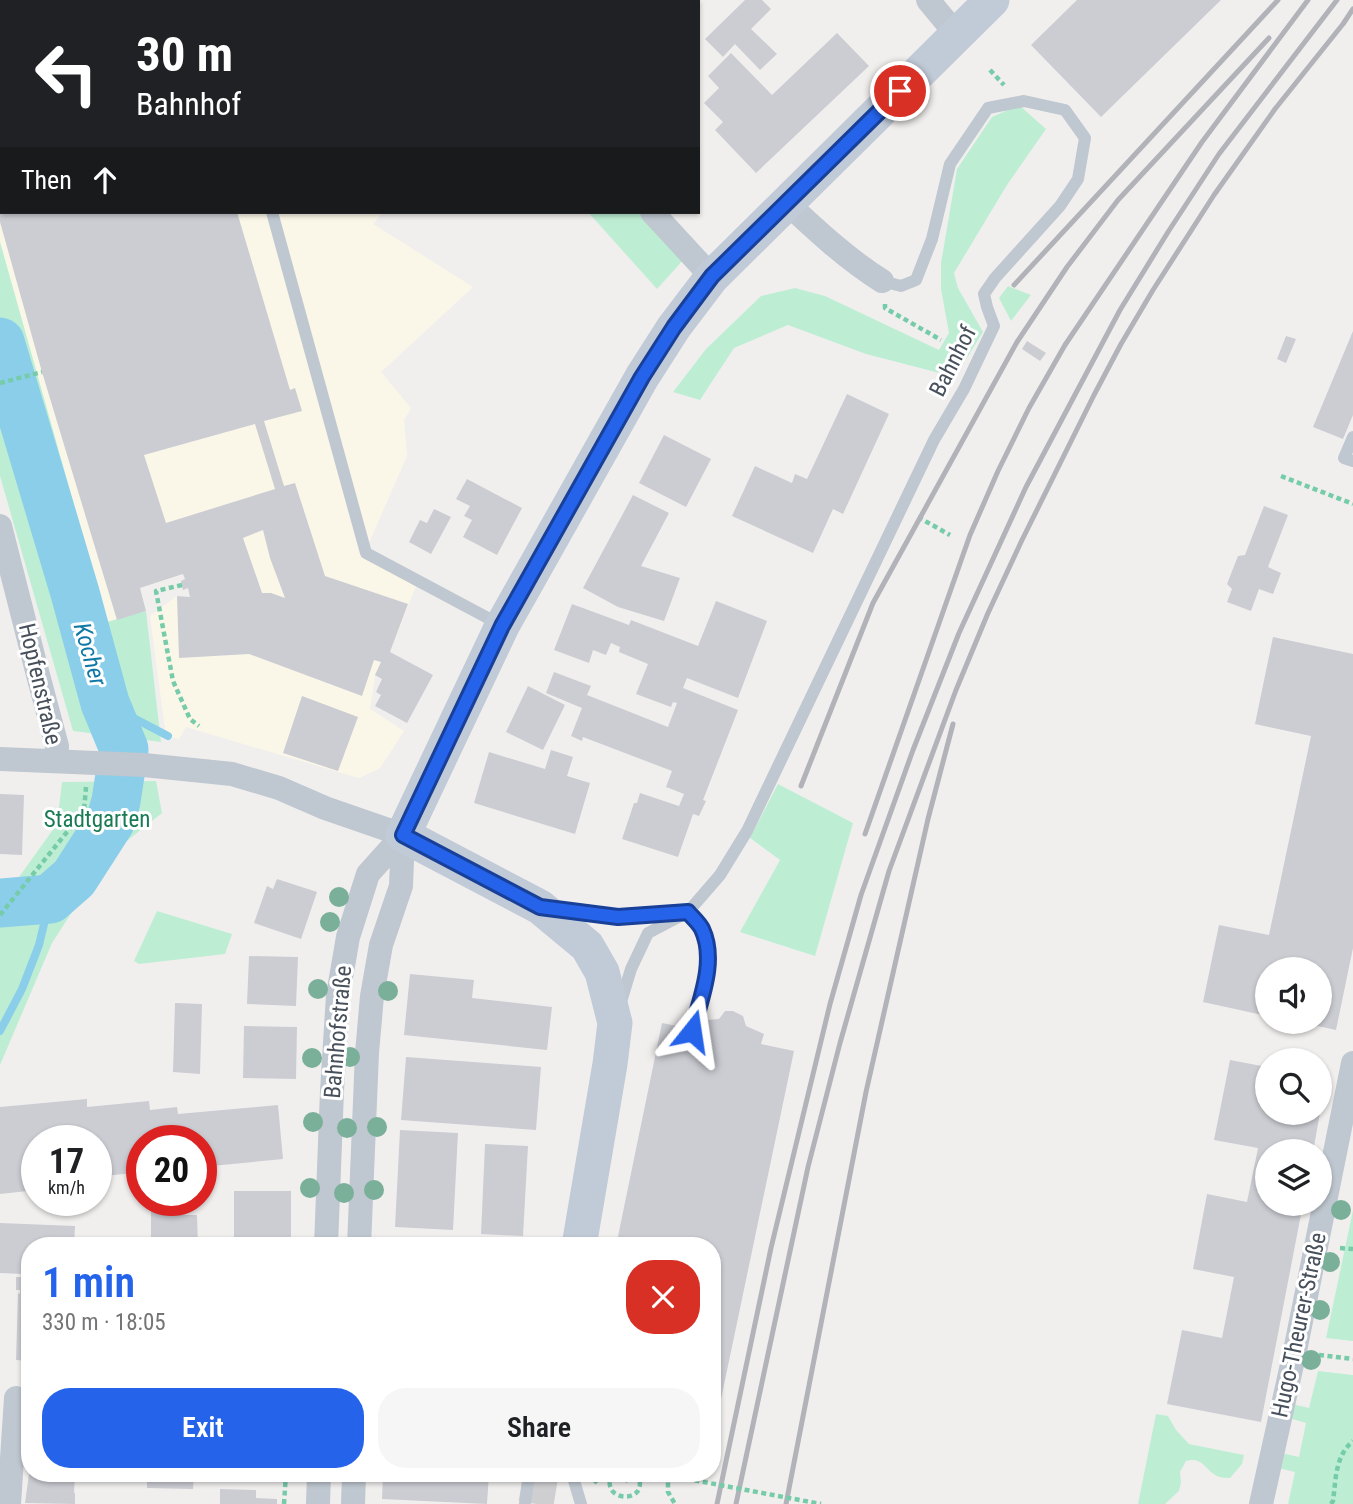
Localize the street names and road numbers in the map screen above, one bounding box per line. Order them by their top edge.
street label: Bahnhof [924,320,983,401]
street label: Hopfenstraße [13,621,67,747]
street label: Bahnhofstraße [319,964,357,1100]
street label: Hugo-Theurer-Straße [1266,1230,1332,1420]

